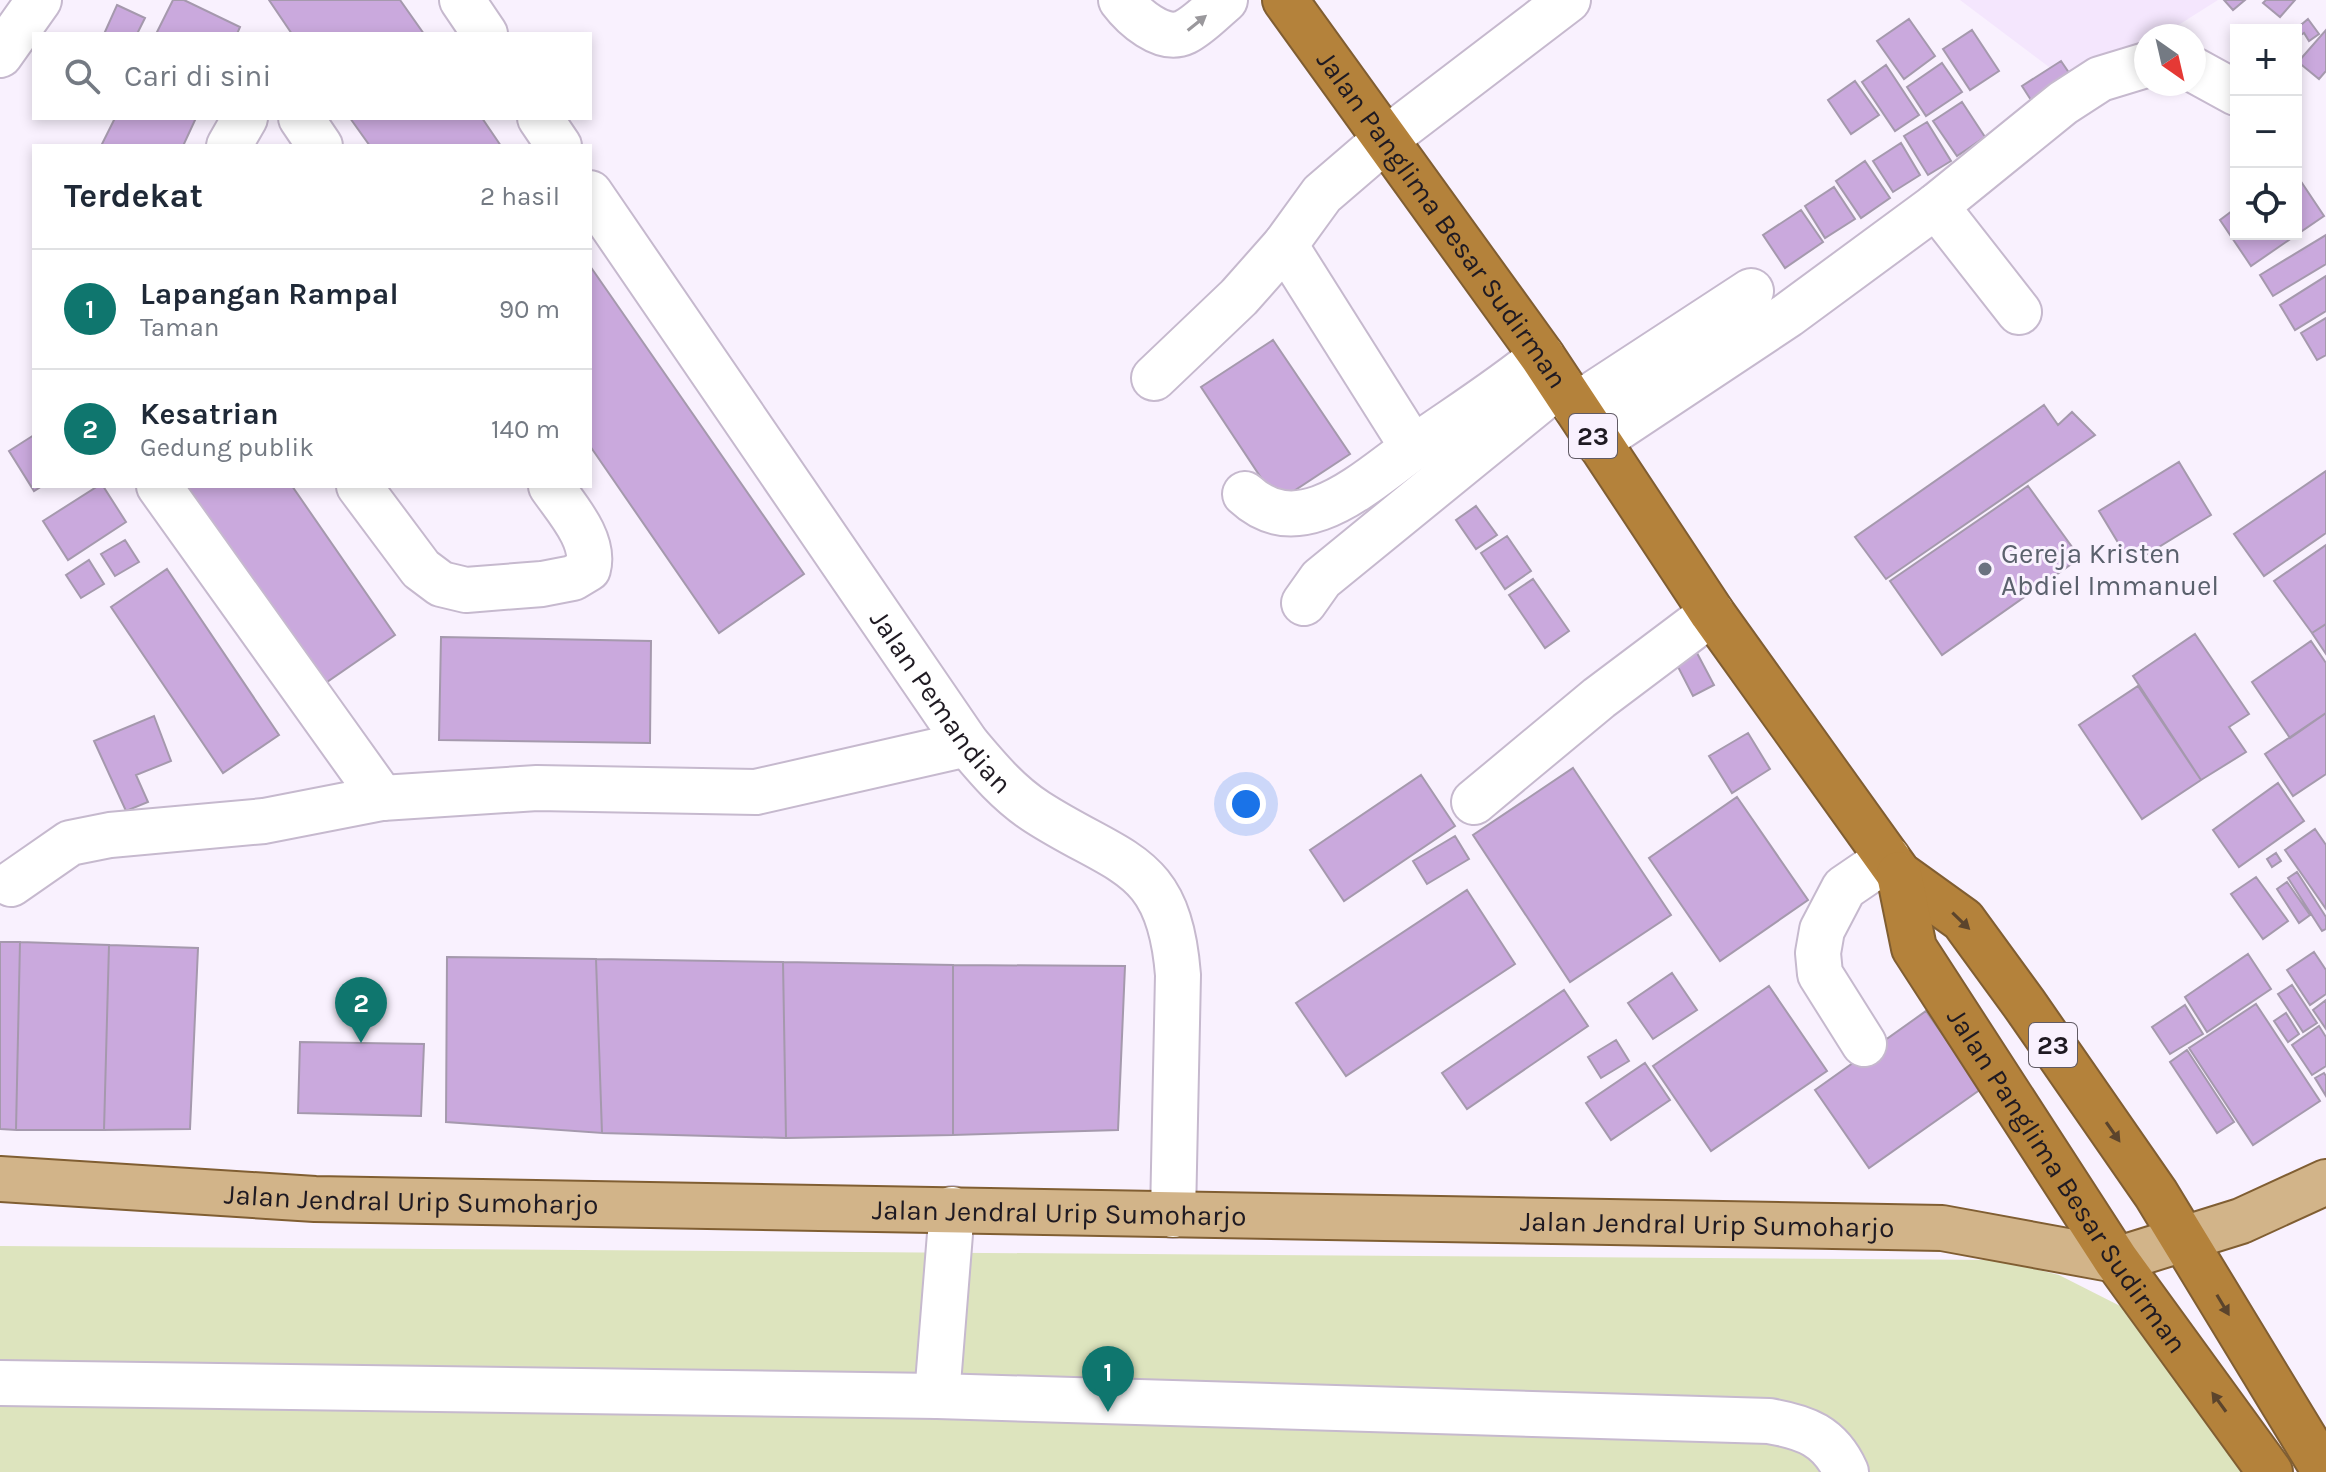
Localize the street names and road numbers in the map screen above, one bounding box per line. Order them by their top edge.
street label: Jalan Panglima Besar Sudirman [1310,44,1575,394]
road number: 23 [1569,414,1617,458]
street label: Jalan Pemandian [863,603,1019,800]
street label: Jalan Panglima Besar Sudirman [1941,1002,2194,1359]
road number: 23 [2029,1023,2077,1067]
street label: Jalan Jendral Urip Sumoharjo [223,1177,599,1221]
street label: Jalan Jendral Urip Sumoharjo [872,1192,1247,1232]
street label: Jalan Jendral Urip Sumoharjo [1520,1204,1895,1244]

